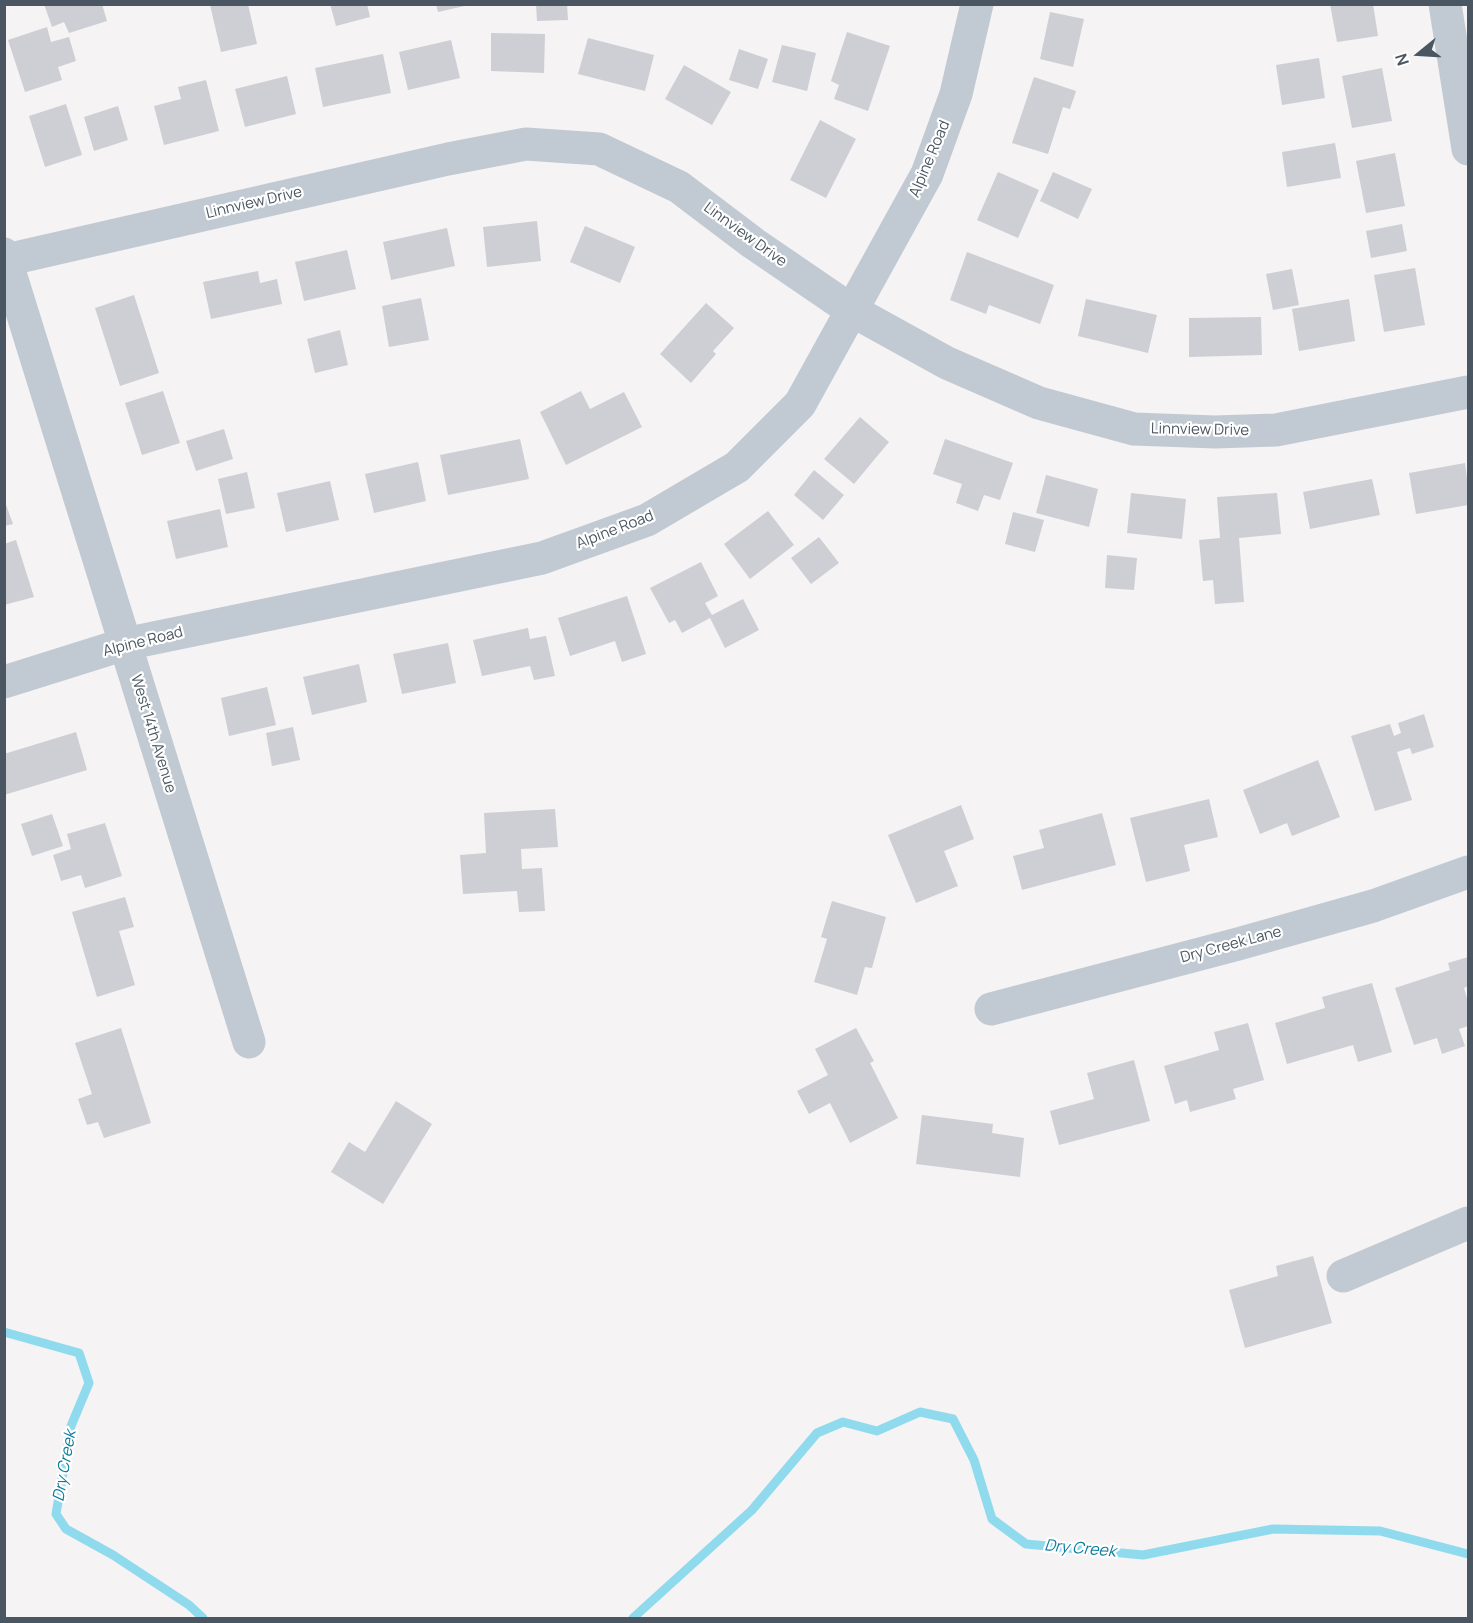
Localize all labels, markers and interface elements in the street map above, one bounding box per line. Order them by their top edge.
north arrow [1389,24,1449,84]
text: N [1390,51,1414,68]
street label: Alpine Road [906,118,954,200]
street label: Linnview Drive [204,183,304,223]
street label: Linnview Drive [700,199,790,271]
street label: Linnview Drive [1151,420,1249,440]
street label: Alpine Road [574,507,656,553]
street label: Alpine Road [101,623,185,661]
street label: West 14th Avenue [126,673,180,795]
street label: Dry Creek Lane [1179,923,1283,967]
water label: Dry Creek [49,1429,81,1503]
water label: Dry Creek [1043,1536,1117,1562]

